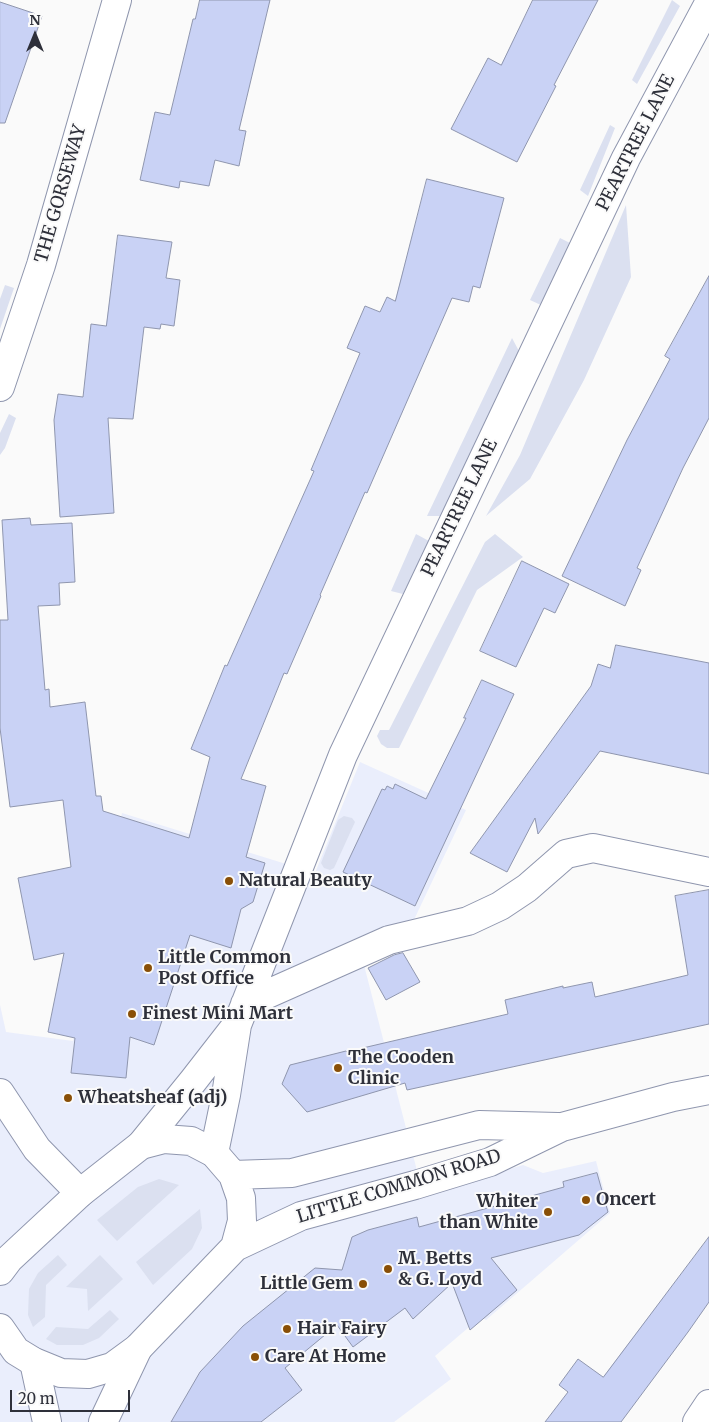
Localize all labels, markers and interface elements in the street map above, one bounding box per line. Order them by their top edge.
north arrow [10,10,60,60]
text: N [29,11,41,29]
street label: PEARTREE LANE [592,71,680,215]
street label: THE GORSEWAY [31,122,91,266]
street label: PEARTREE LANE [417,436,503,580]
place label: Natural Beauty [239,870,372,892]
marker: Natural Beauty [223,875,235,887]
place label: Little Common Post Office [158,947,291,990]
marker: Little Common Post Office [142,962,154,974]
place label: Finest Mini Mart [142,1003,293,1025]
marker: Finest Mini Mart [126,1008,138,1020]
place label: The Cooden Clinic [348,1047,454,1090]
marker: The Cooden Clinic [332,1062,344,1074]
place label: Wheatsheaf (adj) [78,1087,228,1109]
marker: Wheatsheaf (adj) [62,1092,74,1104]
street label: LITTLE COMMON ROAD [294,1146,504,1228]
place label: Oncert [596,1189,656,1211]
place label: Whiter than White [439,1191,538,1234]
marker: Oncert [580,1194,592,1206]
marker: Whiter than White [542,1206,554,1218]
place label: M. Betts & G. Loyd [398,1248,482,1290]
marker: M. Betts & G. Loyd [382,1263,394,1275]
place label: Little Gem [260,1273,353,1295]
marker: Little Gem [357,1278,369,1290]
place label: Hair Fairy [297,1318,386,1340]
marker: Hair Fairy [281,1323,293,1335]
place label: Care At Home [265,1346,386,1368]
marker: Care At Home [249,1351,261,1363]
scale bar [12,1380,132,1412]
text: 20 m [18,1389,55,1408]

